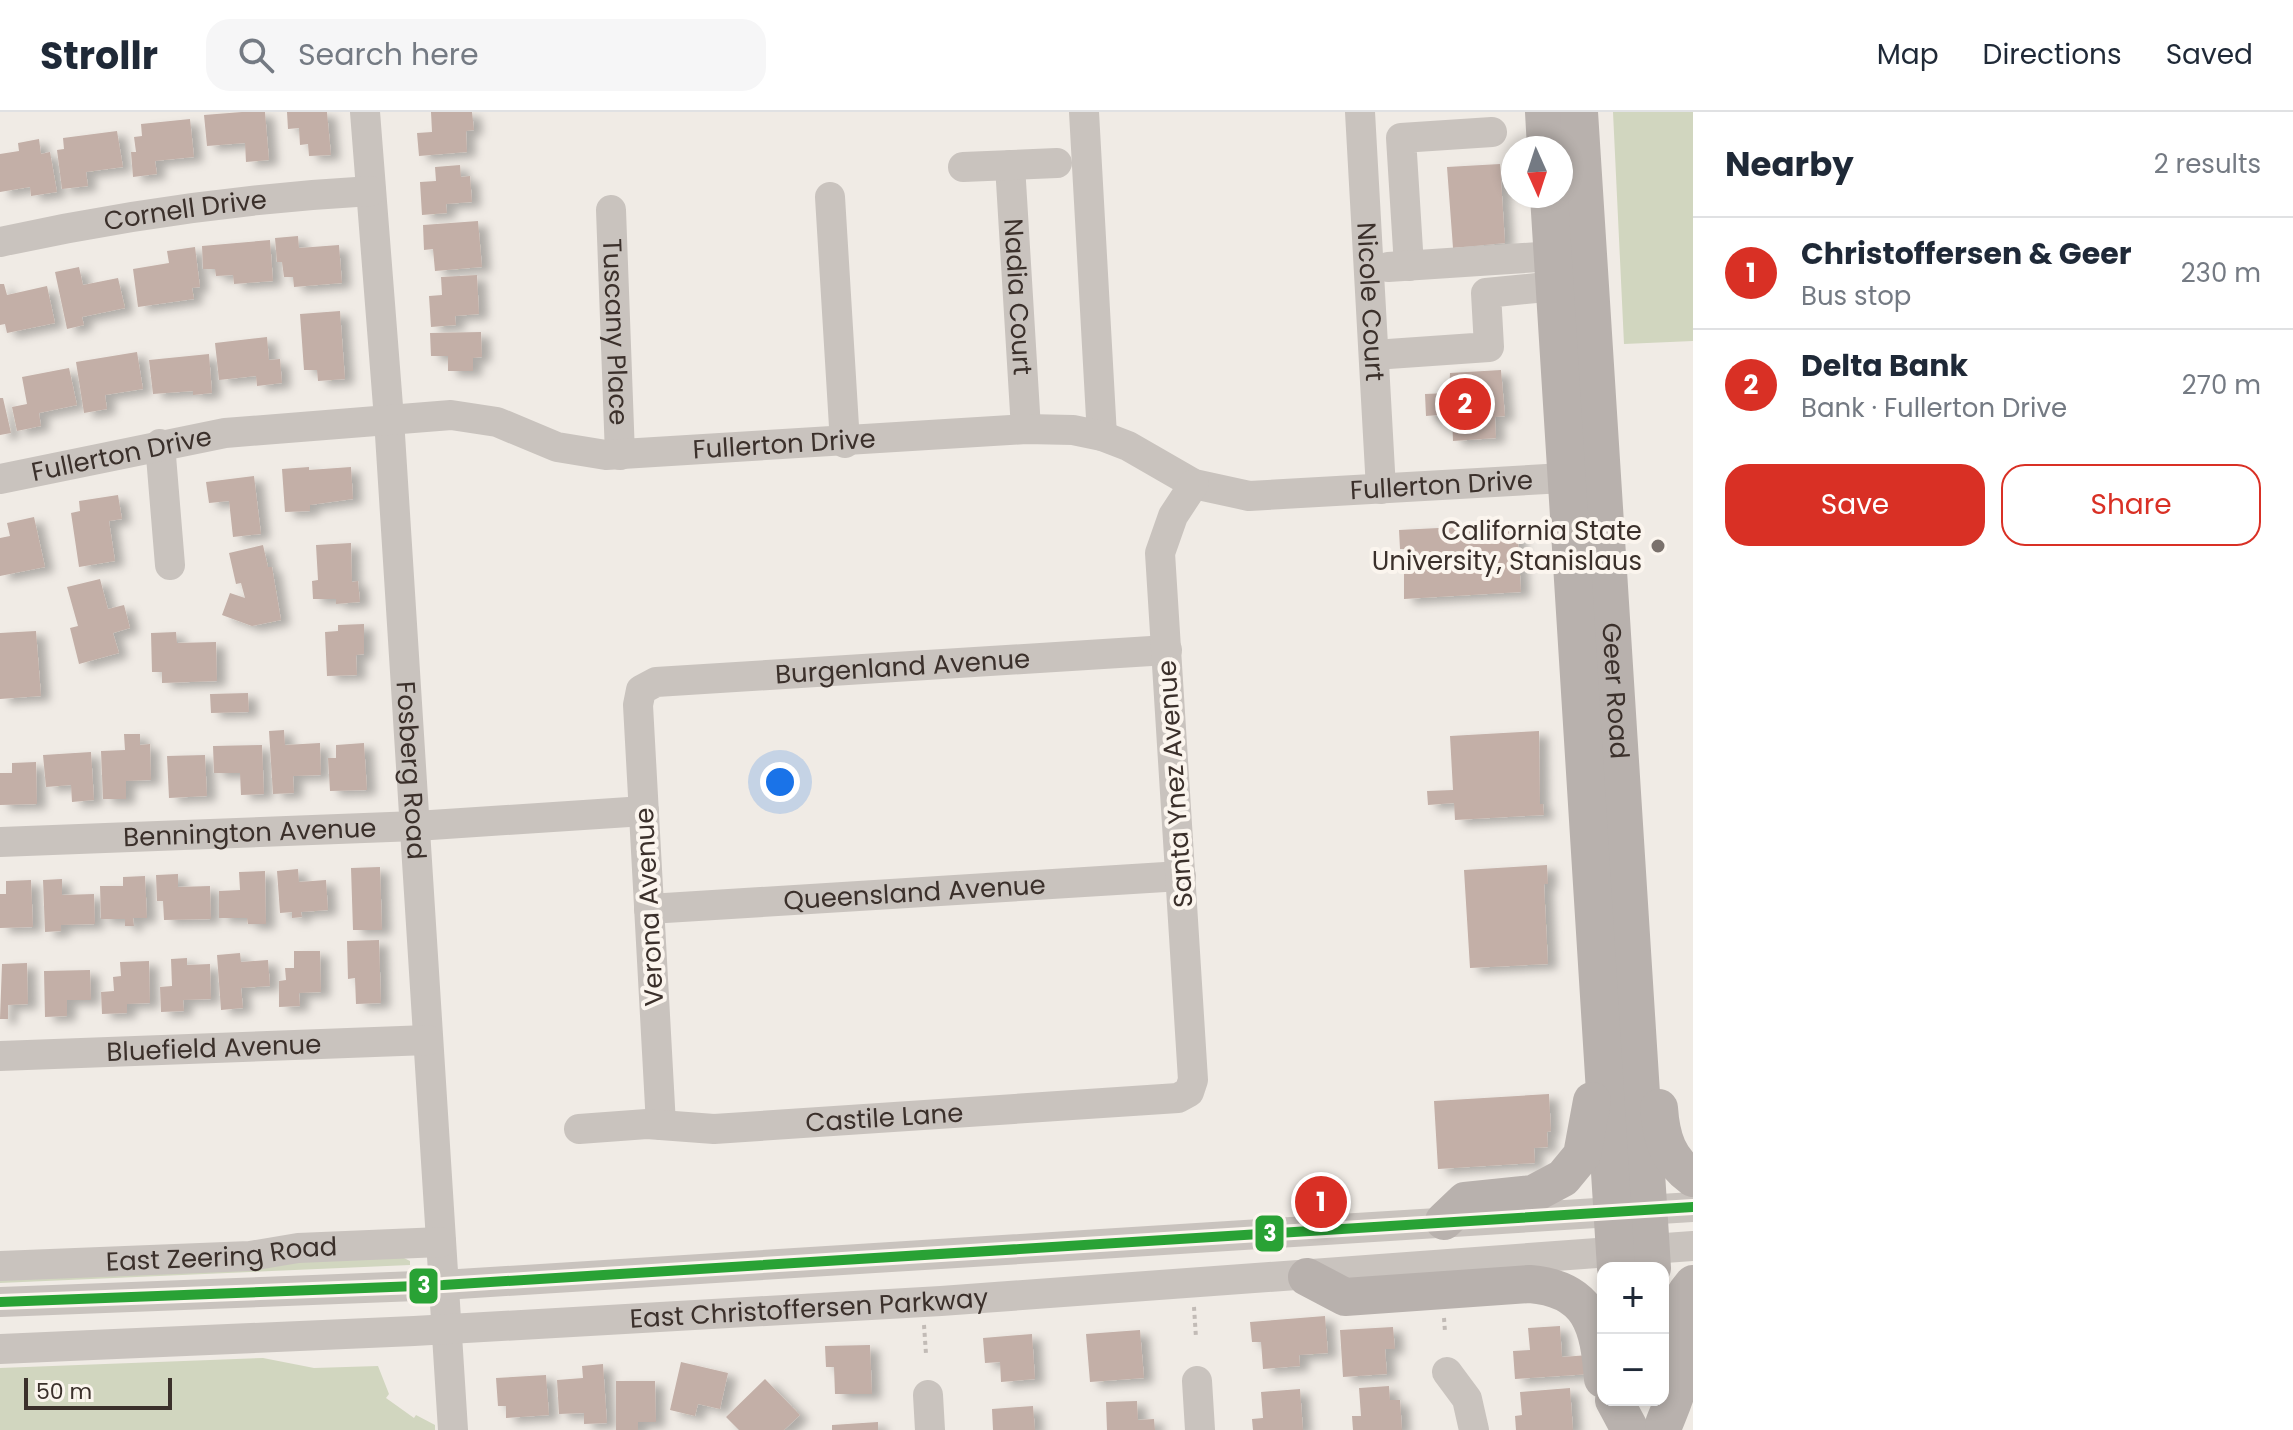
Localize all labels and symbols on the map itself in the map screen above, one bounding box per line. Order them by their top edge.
north arrow [1501,136,1573,208]
street label: Cornell Drive [101,181,268,239]
street label: Nadia Court [995,217,1041,376]
street label: Nicole Court [1348,221,1393,382]
street label: Tuscany Place [594,238,637,426]
pin: 2 [1439,374,1491,434]
street label: Fullerton Drive [28,418,215,490]
street label: Fullerton Drive [692,420,877,468]
street label: Fullerton Drive [1349,462,1534,508]
place label: California State University, Stanislaus [1372,513,1642,579]
marker: California State University, Stanislaus [1649,537,1667,555]
street label: Geer Road [1593,621,1638,760]
street label: Burgenland Avenue [774,641,1031,693]
street label: Santa Ynez Avenue [1148,659,1202,909]
street label: Fosberg Road [388,680,435,861]
your location [760,762,800,802]
street label: Verona Avenue [626,807,672,1007]
street label: Bennington Avenue [123,810,377,855]
street label: Queensland Avenue [782,866,1047,919]
street label: Bluefield Avenue [106,1026,322,1070]
street label: Castile Lane [804,1094,964,1141]
pin: 1 [1295,1172,1347,1232]
line badge: 3 [1254,1214,1285,1253]
text: 3 [1263,1218,1277,1249]
street label: East Zeering Road [105,1228,338,1280]
line badge: 3 [408,1267,439,1305]
text: 3 [417,1270,431,1301]
street label: East Christoffersen Parkway [629,1280,990,1337]
scale bar [24,1374,172,1410]

